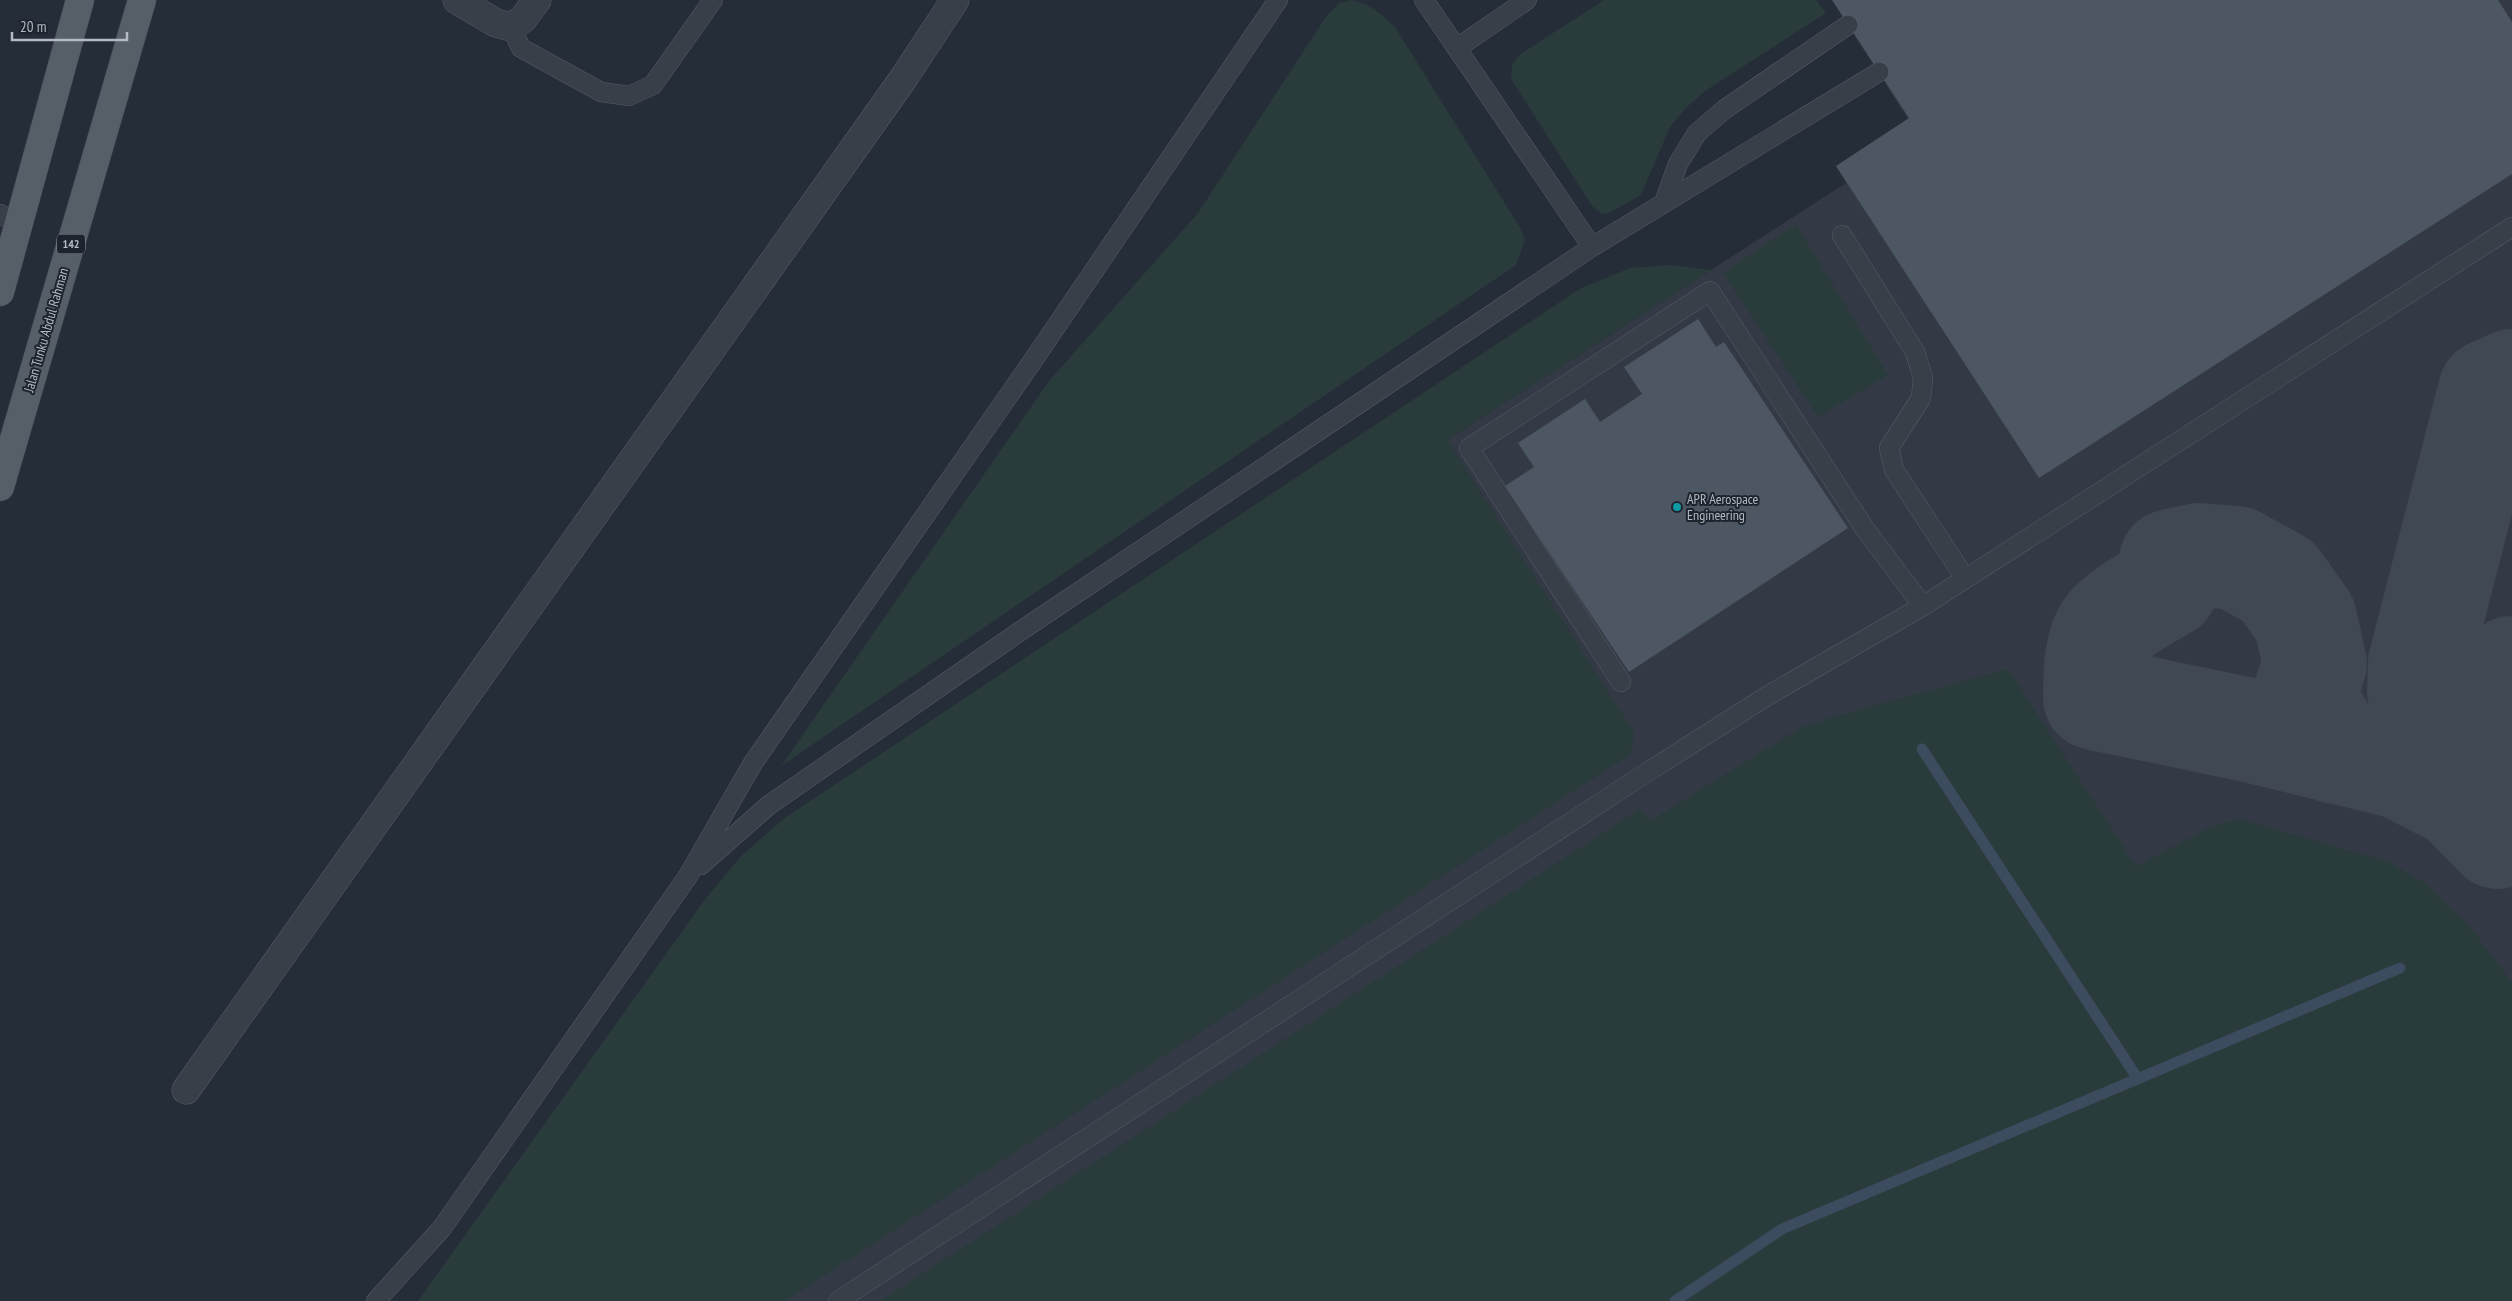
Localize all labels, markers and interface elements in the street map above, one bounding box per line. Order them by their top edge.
scale bar [12,10,128,42]
text: 20 m [20,17,46,36]
road number: 142 [57,234,85,253]
street label: Jalan Tunku Abdul Rahman [19,266,72,395]
place label: APR Aerospace Engineering [1687,490,1759,524]
marker: APR Aerospace Engineering [1671,501,1683,513]

